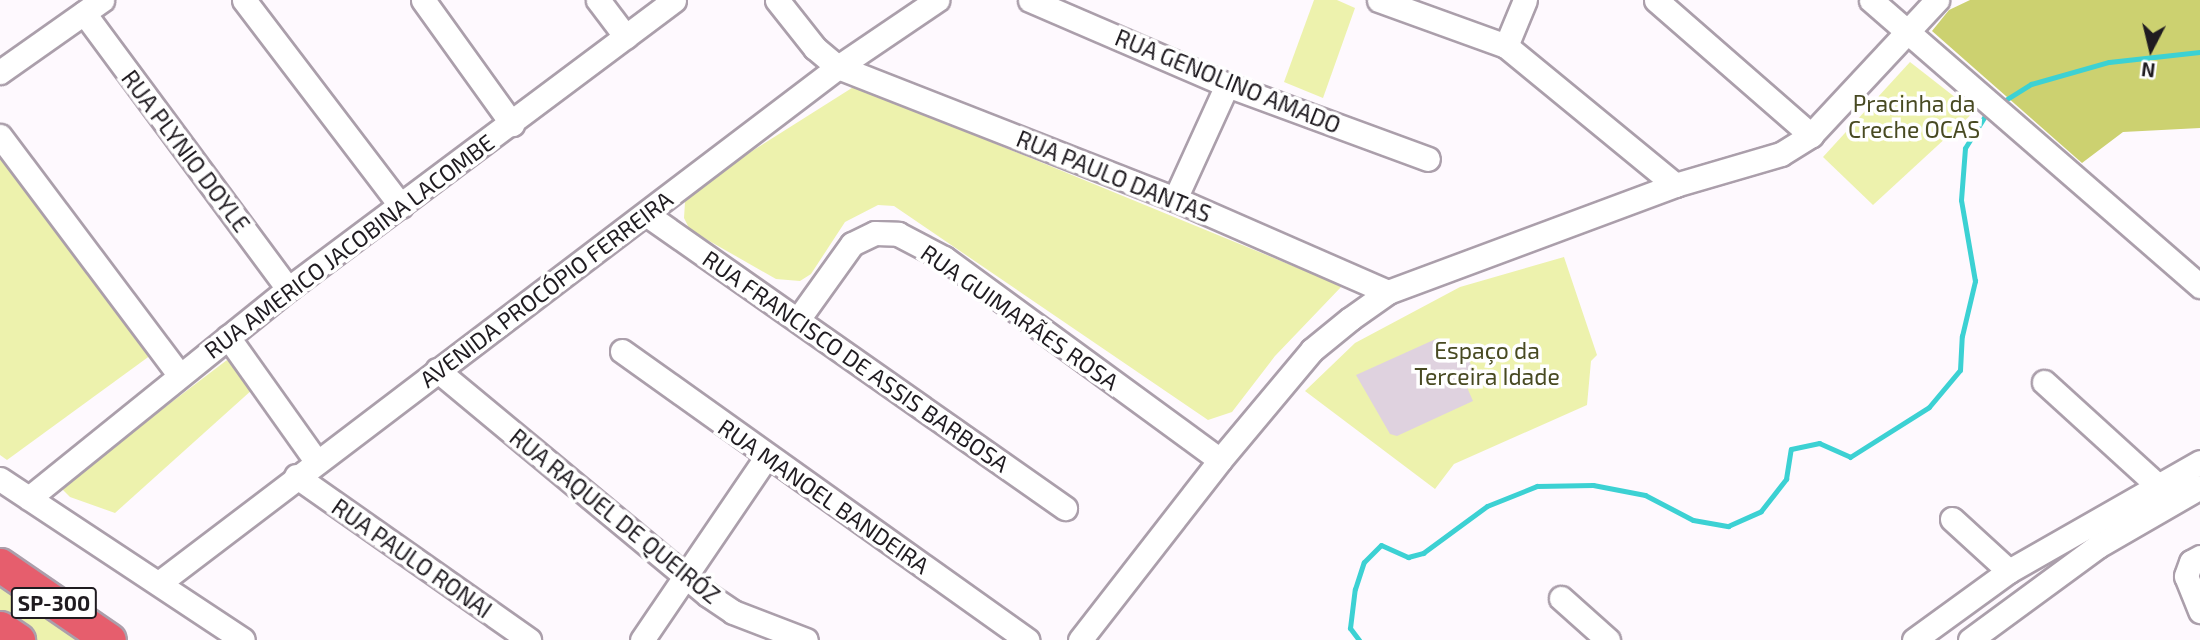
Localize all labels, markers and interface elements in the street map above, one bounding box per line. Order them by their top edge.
north arrow [2116,14,2186,84]
street label: RUA GENOLINO AMADO [1111,23,1345,139]
text: N [2140,58,2157,83]
street label: RUA PLYNIO DOYLE [116,64,256,238]
park label: Pracinha da Creche OCAS [1848,89,1980,143]
street label: RUA PAULO DANTAS [1012,124,1216,228]
street label: RUA AMERICO JACOBINA LACOMBE [198,127,500,365]
street label: AVENIDA PROCÓPIO FERREIRA [414,185,678,393]
street label: RUA GUIMARÃES ROSA [916,238,1124,396]
street label: RUA FRANCISCO DE ASSIS BARBOSA [697,244,1015,478]
park label: Espaço da Terceira Idade [1414,336,1560,390]
street label: RUA MANOEL BANDEIRA [713,412,935,580]
street label: RUA RAQUEL DE QUEIRÓZ [504,422,726,610]
street label: RUA PAULO RONAI [327,492,497,624]
road number: SP-300 [10,586,98,620]

